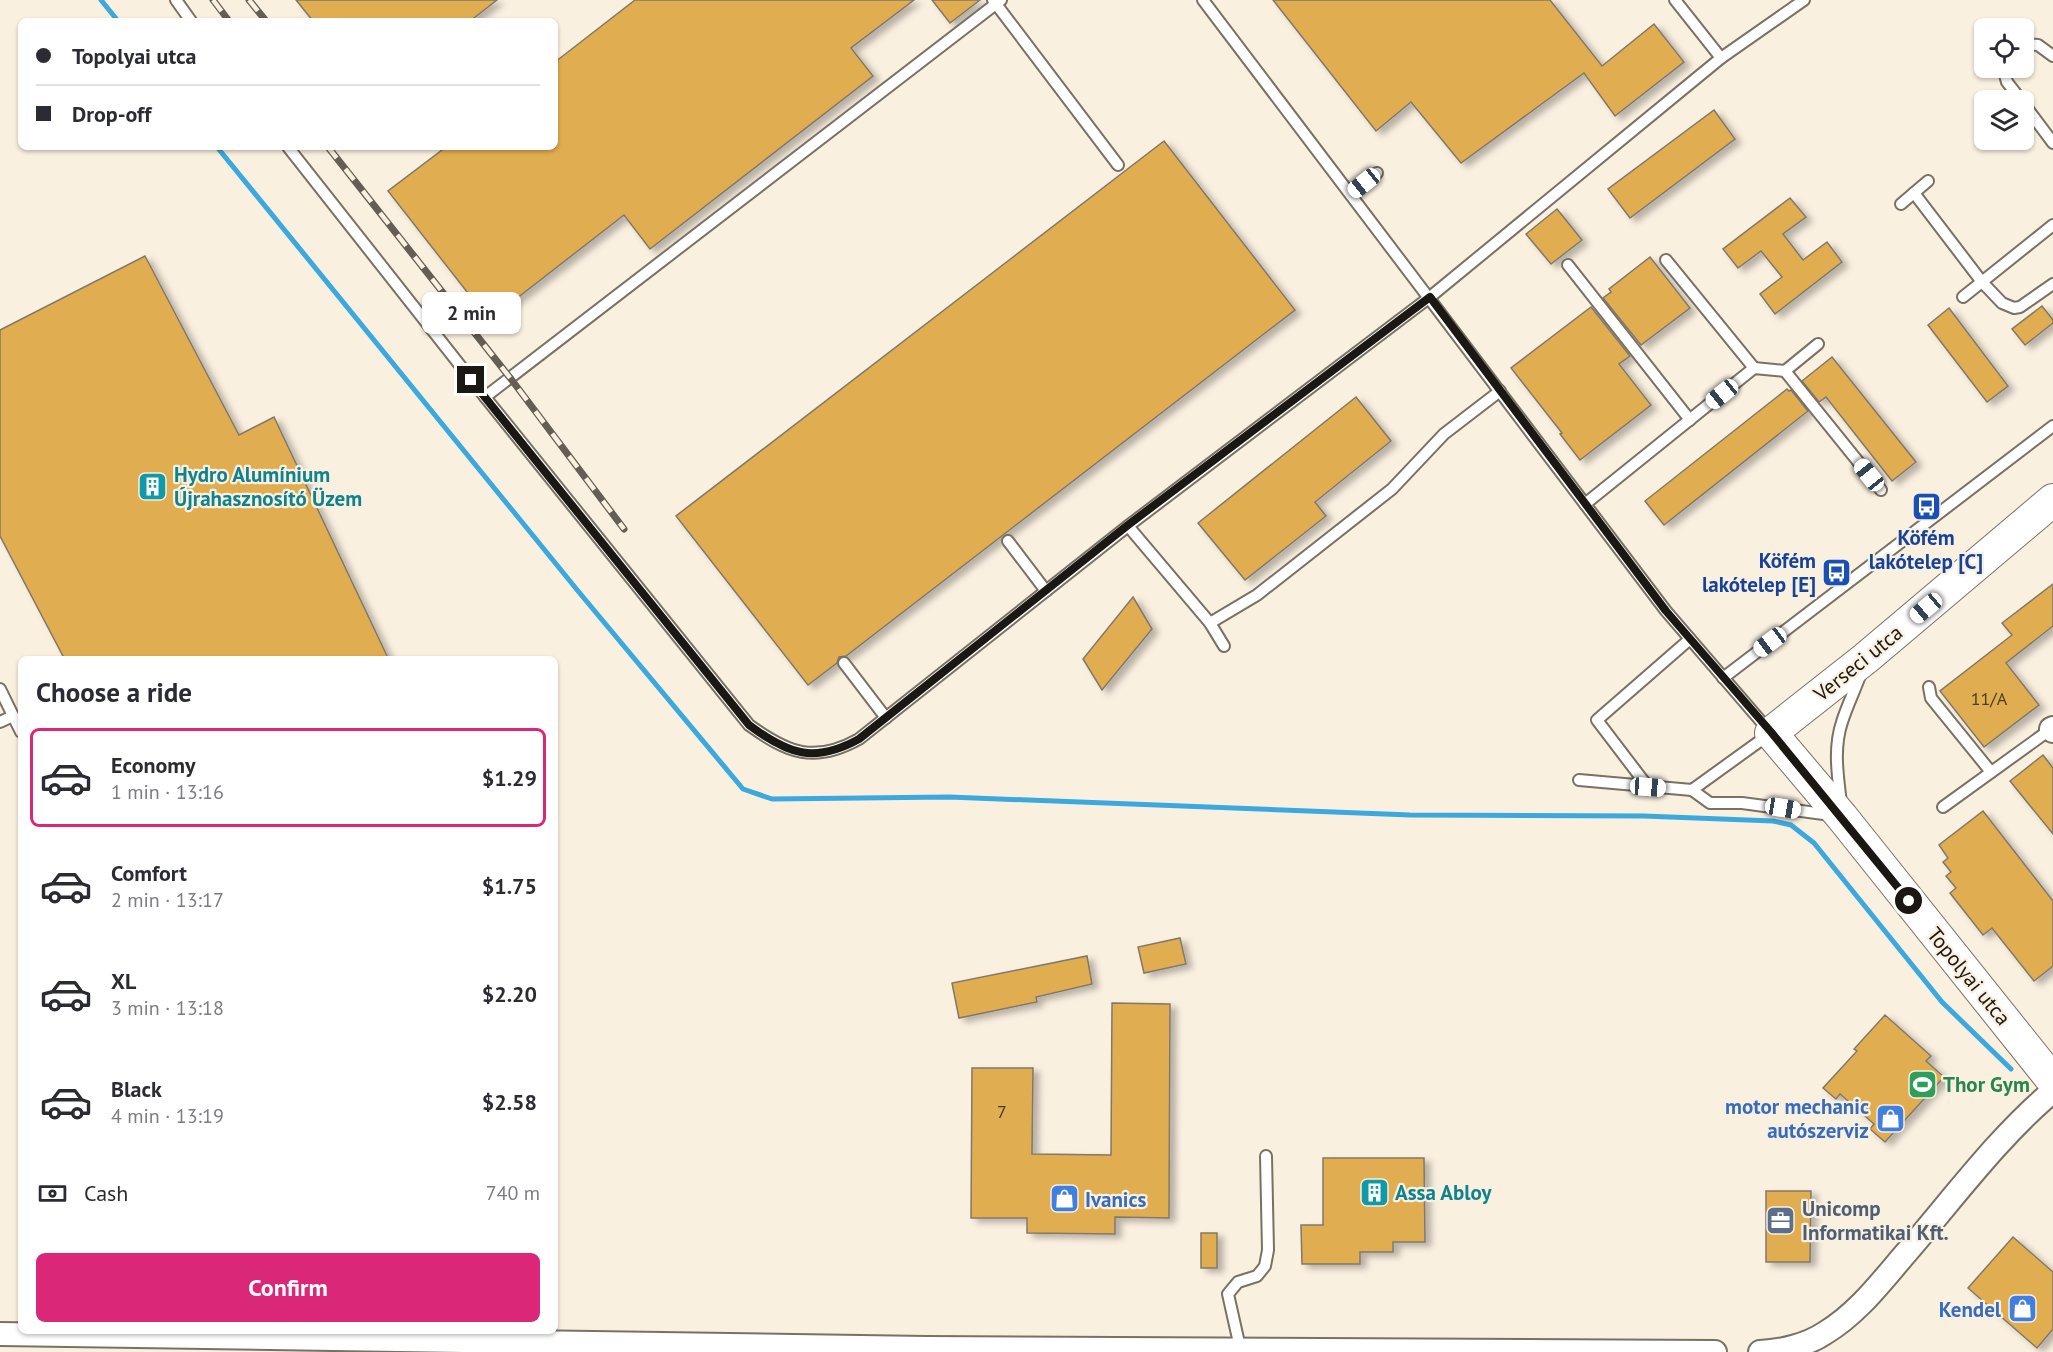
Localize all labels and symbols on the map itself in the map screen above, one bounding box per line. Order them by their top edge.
car [1344,165,1384,201]
callout: 2 min [422,293,520,335]
route end [457,366,484,393]
car [1702,376,1742,412]
car [1851,455,1887,495]
place label: Hydro Alumínium Újrahasznosító Üzem [174,461,362,512]
building icon: Hydro Alumínium Újrahasznosító Üzem [137,470,169,502]
bus stop icon: Köfém lakótelep [C] [1910,490,1942,522]
place label: Köfém lakótelep [C] [1869,524,1983,575]
place label: Köfém lakótelep [E] [1702,547,1816,598]
bus stop icon: Köfém lakótelep [E] [1821,556,1853,588]
car [1906,590,1946,626]
street label: Verseci utca [1807,619,1908,708]
car [1750,624,1790,660]
house number: 11/A [1971,687,2008,710]
car [1629,777,1667,797]
car [1764,796,1802,820]
route start [1895,887,1922,914]
street label: Topolyai utca [1921,921,2017,1031]
sports icon: Thor Gym [1906,1068,1938,1100]
place label: Thor Gym [1943,1071,2030,1098]
place label: motor mechanic autószerviz [1725,1093,1869,1144]
house number: 7 [997,1100,1007,1123]
shop icon: motor mechanic autószerviz [1874,1102,1906,1134]
building icon: Assa Abloy [1358,1176,1390,1208]
place label: Assa Abloy [1395,1179,1492,1206]
shop icon: Ivanics [1048,1183,1080,1215]
place label: Ivanics [1085,1186,1147,1213]
place label: Unicomp Informatikai Kft. [1802,1195,1949,1246]
office icon: Unicomp Informatikai Kft. [1765,1204,1797,1236]
shop icon: Kendel [2006,1293,2038,1325]
place label: Kendel [1939,1296,2002,1323]

